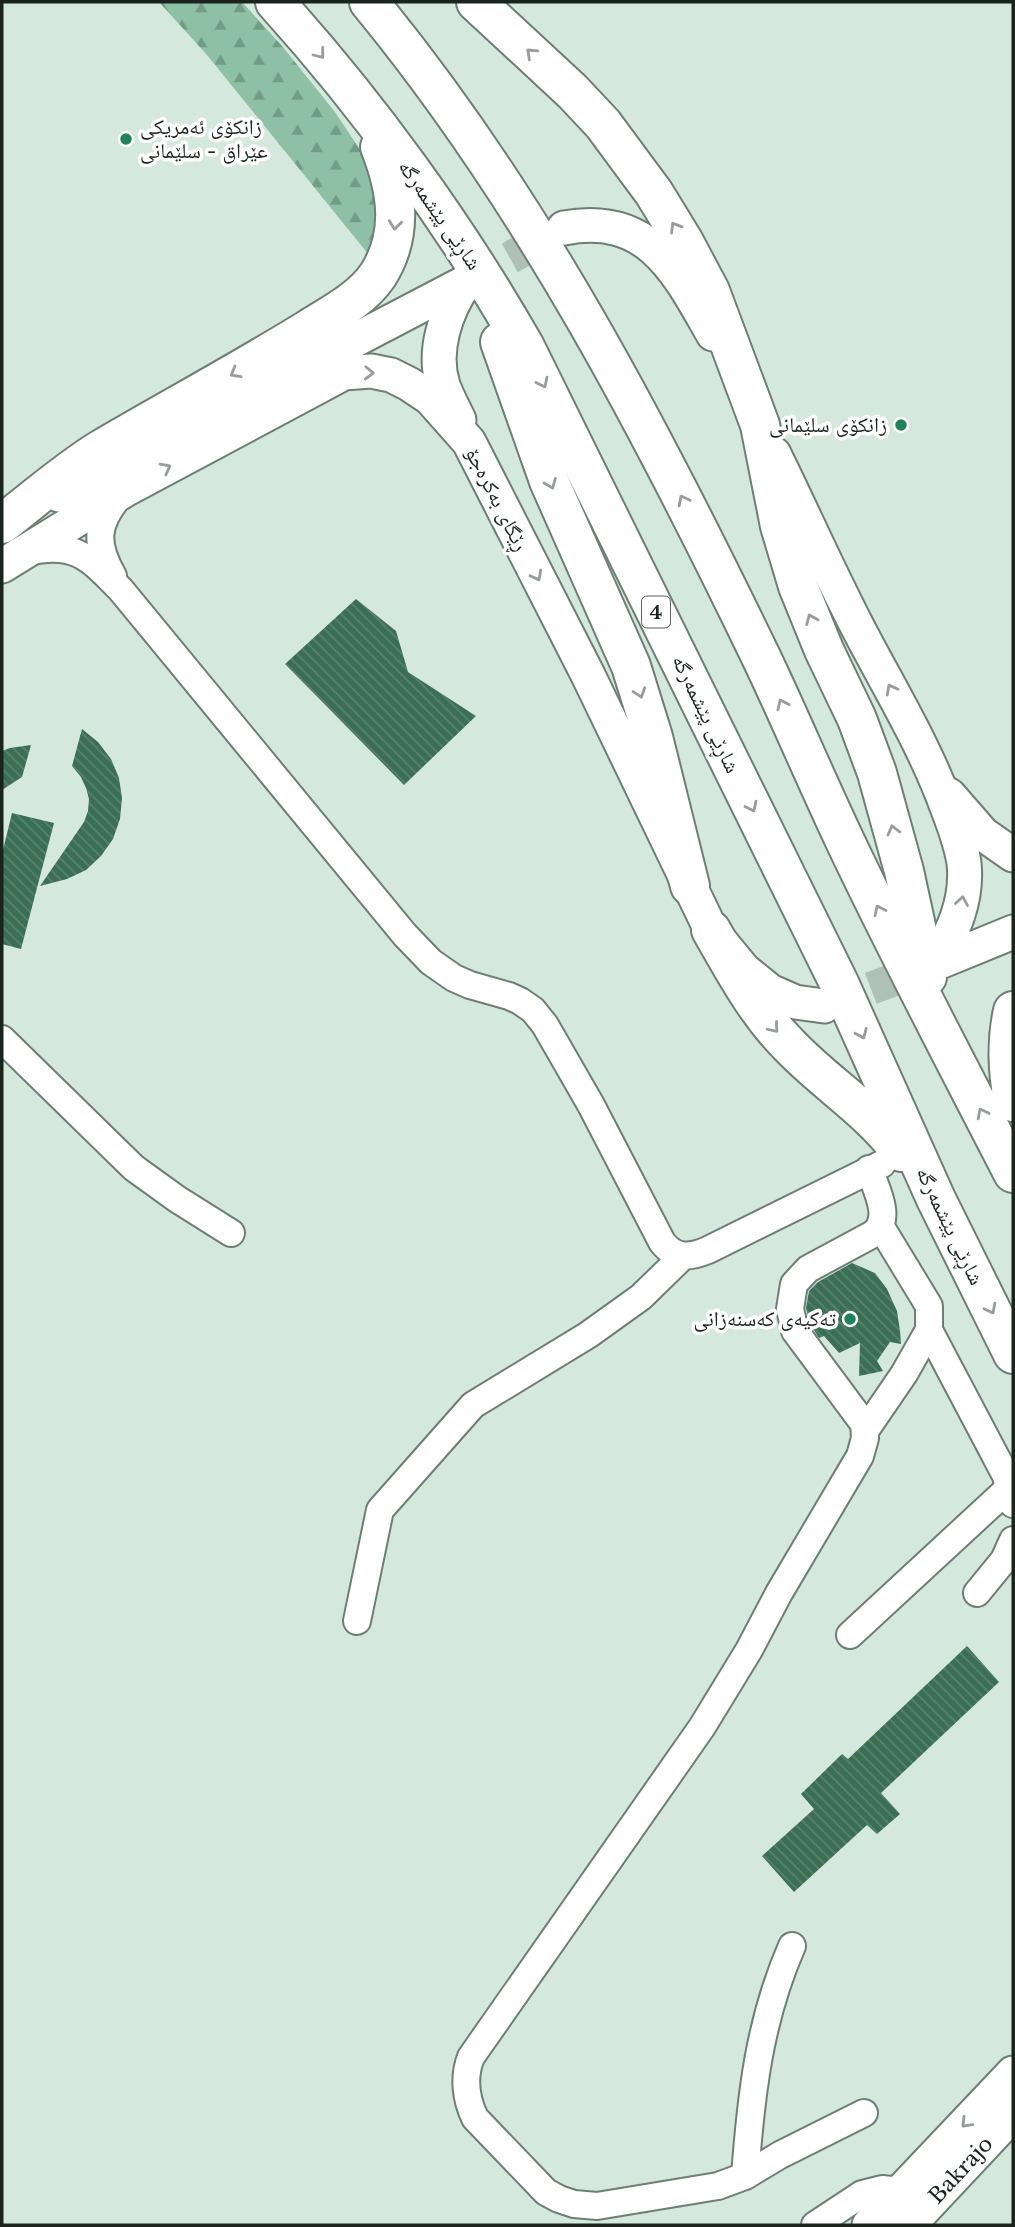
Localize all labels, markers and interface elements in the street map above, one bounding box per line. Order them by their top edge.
one-way arrow [311,46,324,58]
one-way arrow [526,48,539,61]
place label: زانکۆی ئەمریکی عێراق - سلێمانی [140,114,268,164]
marker: زانکۆی ئەمریکی عێراق - سلێمانی [118,131,134,147]
street label: شاڕێی پێشمەرگە [390,155,487,277]
one-way arrow [387,219,402,231]
one-way arrow [670,222,683,235]
one-way arrow [229,364,242,377]
one-way arrow [364,365,375,380]
one-way arrow [535,376,549,388]
place label: زانکۆی سلێمانی [769,412,887,438]
marker: زانکۆی سلێمانی [893,417,909,433]
street label: ڕێگای بەکرەجۆ [457,443,534,557]
one-way arrow [158,463,171,476]
one-way arrow [542,477,556,489]
one-way arrow [677,495,691,507]
one-way arrow [529,569,542,581]
road number: 4 [642,596,670,628]
one-way arrow [805,614,819,626]
street label: شاڕێی پێشمەرگە [663,651,746,779]
one-way arrow [886,684,899,696]
one-way arrow [632,686,646,698]
one-way arrow [776,699,790,711]
one-way arrow [744,800,758,812]
one-way arrow [887,825,902,837]
one-way arrow [954,895,969,907]
one-way arrow [873,905,887,917]
one-way arrow [766,1020,778,1033]
one-way arrow [854,1027,868,1039]
one-way arrow [977,1108,990,1120]
street label: شاڕێی پێشمەرگە [907,1163,990,1291]
one-way arrow [982,1302,996,1314]
place label: تەکیەی کەسنەزانی [694,1306,836,1332]
marker: تەکیەی کەسنەزانی [842,1311,858,1327]
one-way arrow [962,2114,975,2127]
street label: Bakrajo [923,2131,999,2209]

